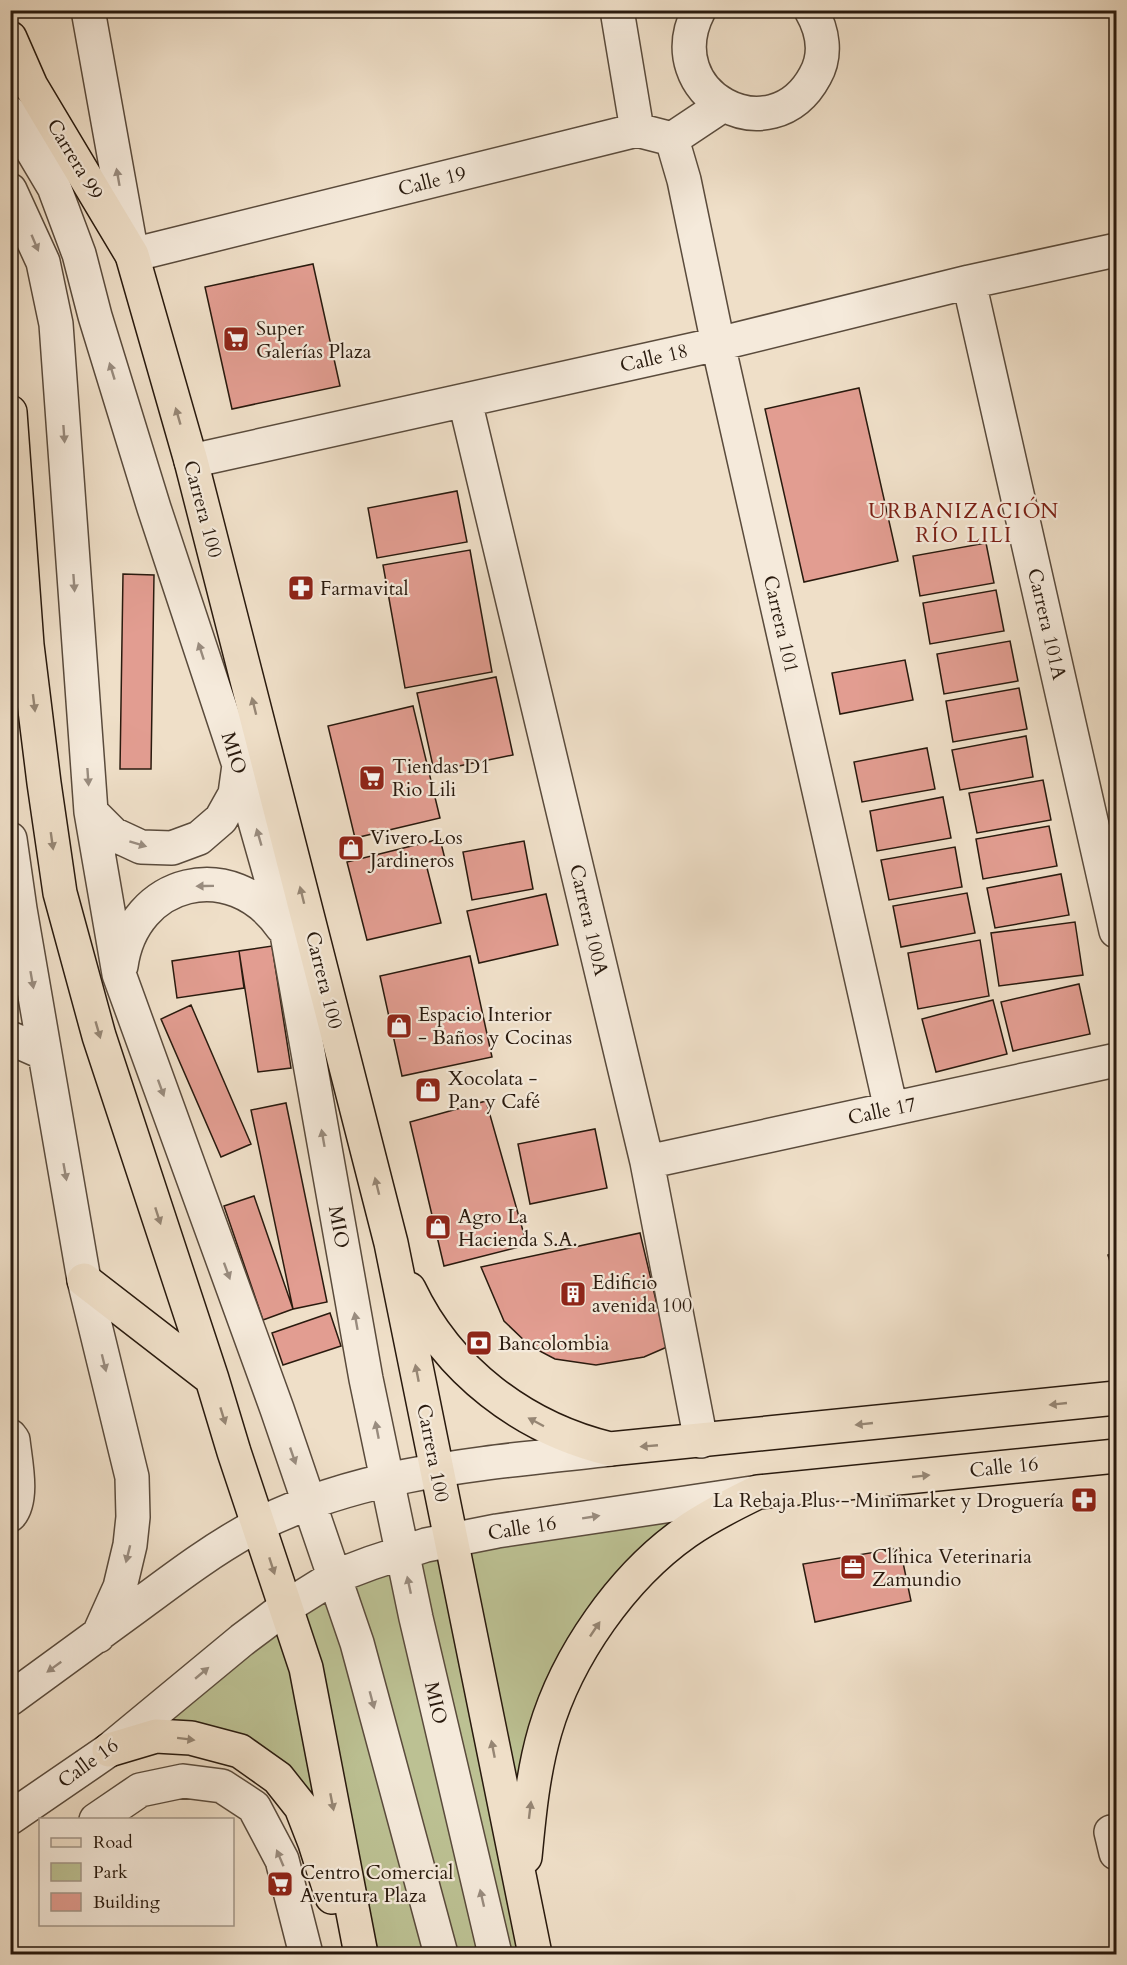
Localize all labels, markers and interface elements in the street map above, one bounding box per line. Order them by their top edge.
street label: Carrera 99 [40,114,110,204]
street label: Calle 19 [395,160,469,202]
one-way arrow [113,167,122,186]
one-way arrow [30,234,40,252]
place label: Super Galerías Plaza [256,315,372,365]
supermarket icon: Super Galerías Plaza [221,324,251,354]
street label: Calle 18 [617,337,691,379]
one-way arrow [107,362,116,380]
one-way arrow [173,407,182,425]
one-way arrow [59,425,69,444]
street label: Carrera 100 [177,457,229,561]
district label: URBANIZACIÓN RÍO LILI [868,496,1060,550]
street label: Carrera 101A [1021,565,1073,683]
street label: Carrera 101 [757,572,805,676]
one-way arrow [70,573,79,592]
pharmacy icon: Farmavital [286,573,316,603]
place label: Farmavital [320,575,409,602]
one-way arrow [196,642,205,660]
one-way arrow [29,694,38,713]
one-way arrow [248,697,258,716]
street label: MIO [215,728,253,778]
place label: Tiendas D1 Rio Lili [392,753,491,803]
supermarket icon: Tiendas D1 Rio Lili [357,763,387,793]
one-way arrow [83,768,93,787]
place label: Vivero Los Jardineros [367,824,463,874]
one-way arrow [254,828,263,846]
one-way arrow [48,832,57,851]
shop icon: Vivero Los Jardineros [336,833,366,863]
one-way arrow [129,840,147,849]
street label: Carrera 100A [563,861,615,979]
one-way arrow [195,881,214,891]
one-way arrow [297,886,306,904]
street label: Carrera 100 [299,928,349,1032]
one-way arrow [27,970,36,989]
place label: Espacio Interior - Baños y Cocinas [418,1001,572,1051]
shop icon: Espacio Interior - Baños y Cocinas [384,1011,414,1041]
one-way arrow [93,1021,103,1040]
place label: Xocolata - Pan y Café [448,1065,540,1115]
shop icon: Xocolata - Pan y Café [413,1075,443,1105]
one-way arrow [156,1079,166,1097]
street label: Calle 17 [845,1091,919,1131]
one-way arrow [318,1128,327,1147]
one-way arrow [61,1162,70,1181]
one-way arrow [371,1177,381,1195]
place label: Agro La Hacienda S.A. [458,1203,578,1253]
street label: MIO [322,1204,356,1250]
one-way arrow [154,1207,163,1225]
shop icon: Agro La Hacienda S.A. [423,1212,453,1242]
one-way arrow [223,1262,233,1280]
place label: Edificio avenida 100 [592,1269,692,1319]
building icon: Edificio avenida 100 [558,1279,588,1309]
one-way arrow [351,1312,360,1331]
bank icon: Bancolombia [464,1328,494,1358]
place label: Bancolombia [498,1330,610,1357]
one-way arrow [100,1354,110,1372]
one-way arrow [412,1363,421,1382]
one-way arrow [1049,1399,1068,1409]
street label: Carrera 100 [410,1402,456,1504]
one-way arrow [219,1407,228,1425]
one-way arrow [528,1417,545,1427]
one-way arrow [855,1419,874,1429]
one-way arrow [372,1420,381,1439]
one-way arrow [640,1441,659,1451]
one-way arrow [289,1447,298,1465]
street label: Calle 16 [968,1450,1040,1484]
one-way arrow [911,1471,930,1480]
pharmacy icon: La Rebaja Plus - Minimarket y Droguería [1069,1485,1099,1515]
place label: La Rebaja Plus - Minimarket y Droguería [713,1487,1064,1514]
street label: Calle 16 [486,1509,558,1547]
one-way arrow [582,1512,601,1521]
place label: Clínica Veterinaria Zamundio [872,1543,1032,1593]
one-way arrow [122,1545,132,1563]
office icon: Clínica Veterinaria Zamundio [838,1552,868,1582]
one-way arrow [268,1557,277,1575]
one-way arrow [404,1575,413,1594]
one-way arrow [589,1621,601,1637]
one-way arrow [47,1661,63,1673]
one-way arrow [195,1667,210,1679]
street label: MIO [418,1679,454,1727]
one-way arrow [368,1691,378,1709]
street label: Calle 16 [52,1732,124,1794]
one-way arrow [177,1734,196,1743]
one-way arrow [488,1739,497,1758]
one-way arrow [328,1793,337,1812]
one-way arrow [525,1800,535,1819]
legend [39,1818,234,1926]
text: Road [93,1830,133,1855]
one-way arrow [275,1848,285,1866]
place label: Centro Comercial Aventura Plaza [300,1859,453,1909]
text: Park [93,1860,128,1885]
supermarket icon: Centro Comercial Aventura Plaza [265,1869,295,1899]
one-way arrow [477,1888,486,1907]
text: Building [93,1890,161,1915]

